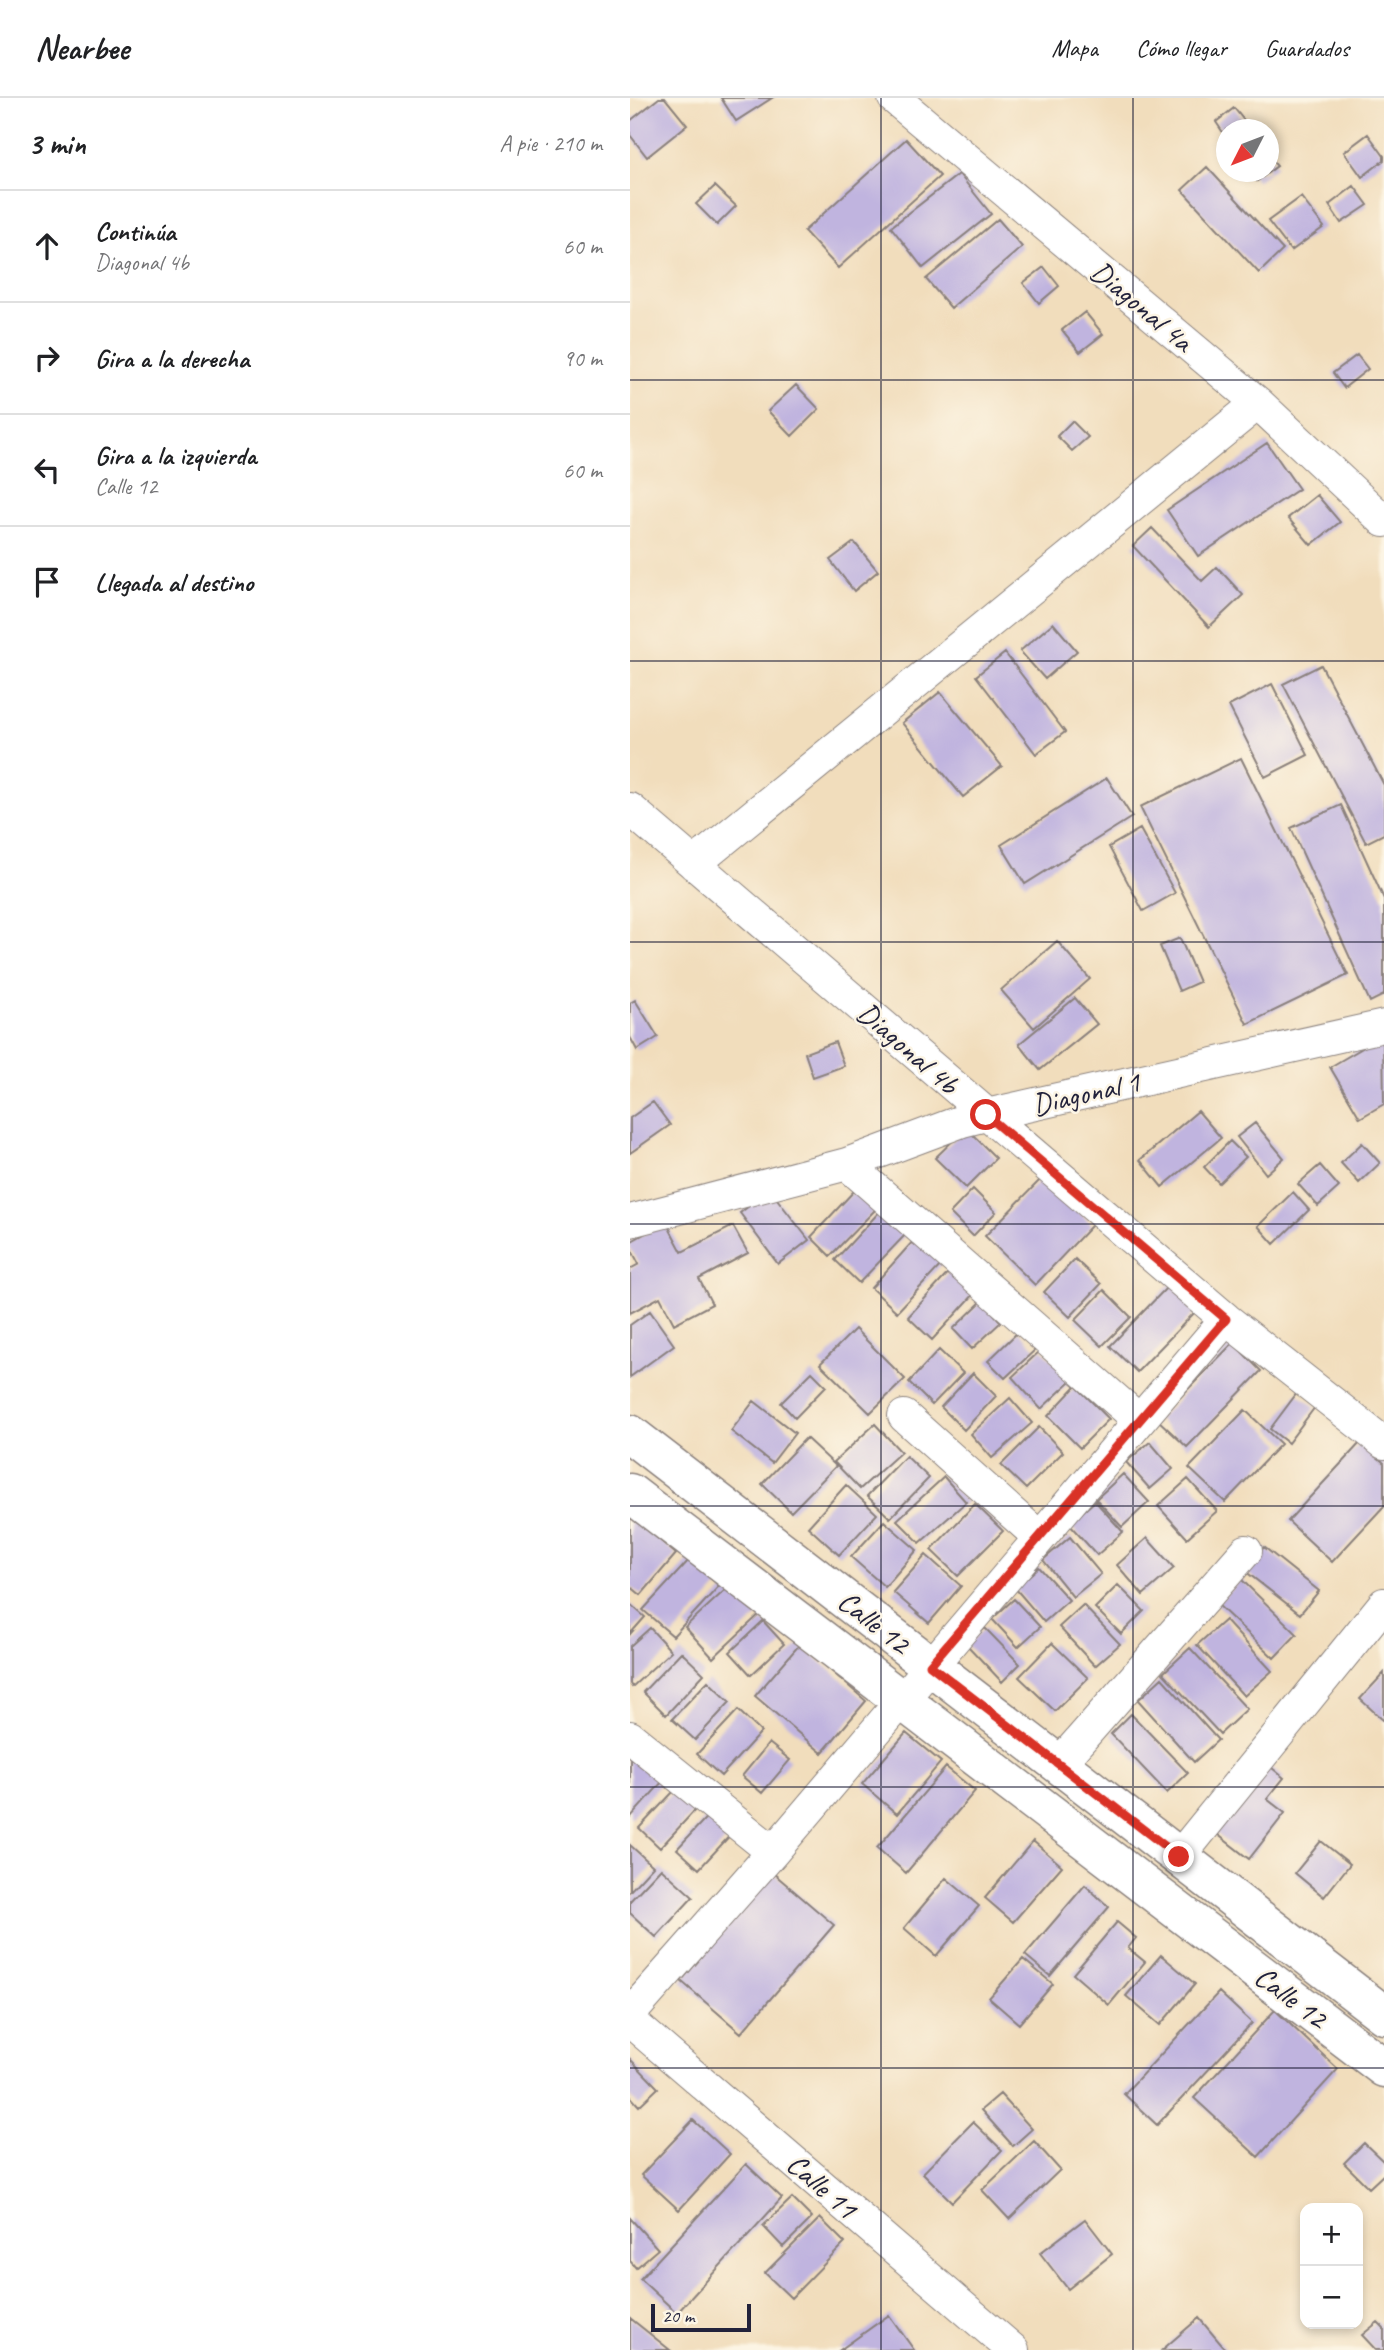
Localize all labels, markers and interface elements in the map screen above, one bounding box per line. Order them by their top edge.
text: Nearbee [35,27,129,69]
text: Mapa [1051,33,1098,63]
text: Cómo llegar [1136,33,1227,63]
text: Guardados [1265,33,1349,63]
north arrow [1216,119,1279,182]
text: 3 min [28,125,85,163]
text: A pie · 210 m [499,129,602,158]
text: Continúa [95,215,176,248]
icon: ahead [28,227,66,265]
text: 60 m [563,232,602,261]
text: Diagonal 4b [95,248,189,277]
street label: Diagonal 4a [1083,252,1202,361]
icon: right [28,339,66,377]
text: Gira a la derecha [95,342,249,375]
text: 90 m [563,344,602,373]
text: Gira a la izquierda [95,439,256,472]
icon: left [28,451,66,489]
text: 60 m [563,456,602,485]
text: Calle 12 [95,472,157,501]
icon: arrive [28,563,66,601]
text: Llegada al destino [95,566,253,599]
street label: Diagonal 4b [849,994,968,1104]
street label: Diagonal 1 [1029,1062,1145,1124]
route start [970,1099,1001,1130]
street label: Calle 12 [830,1582,920,1664]
route end [1163,1841,1194,1872]
street label: Calle 12 [1247,1957,1337,2038]
street label: Calle 11 [779,2145,866,2228]
map controls [1300,2203,1363,2329]
button: + [1300,2203,1363,2266]
button: − [1300,2266,1363,2329]
scale bar [651,2301,751,2333]
text: 20 m [662,2304,694,2328]

